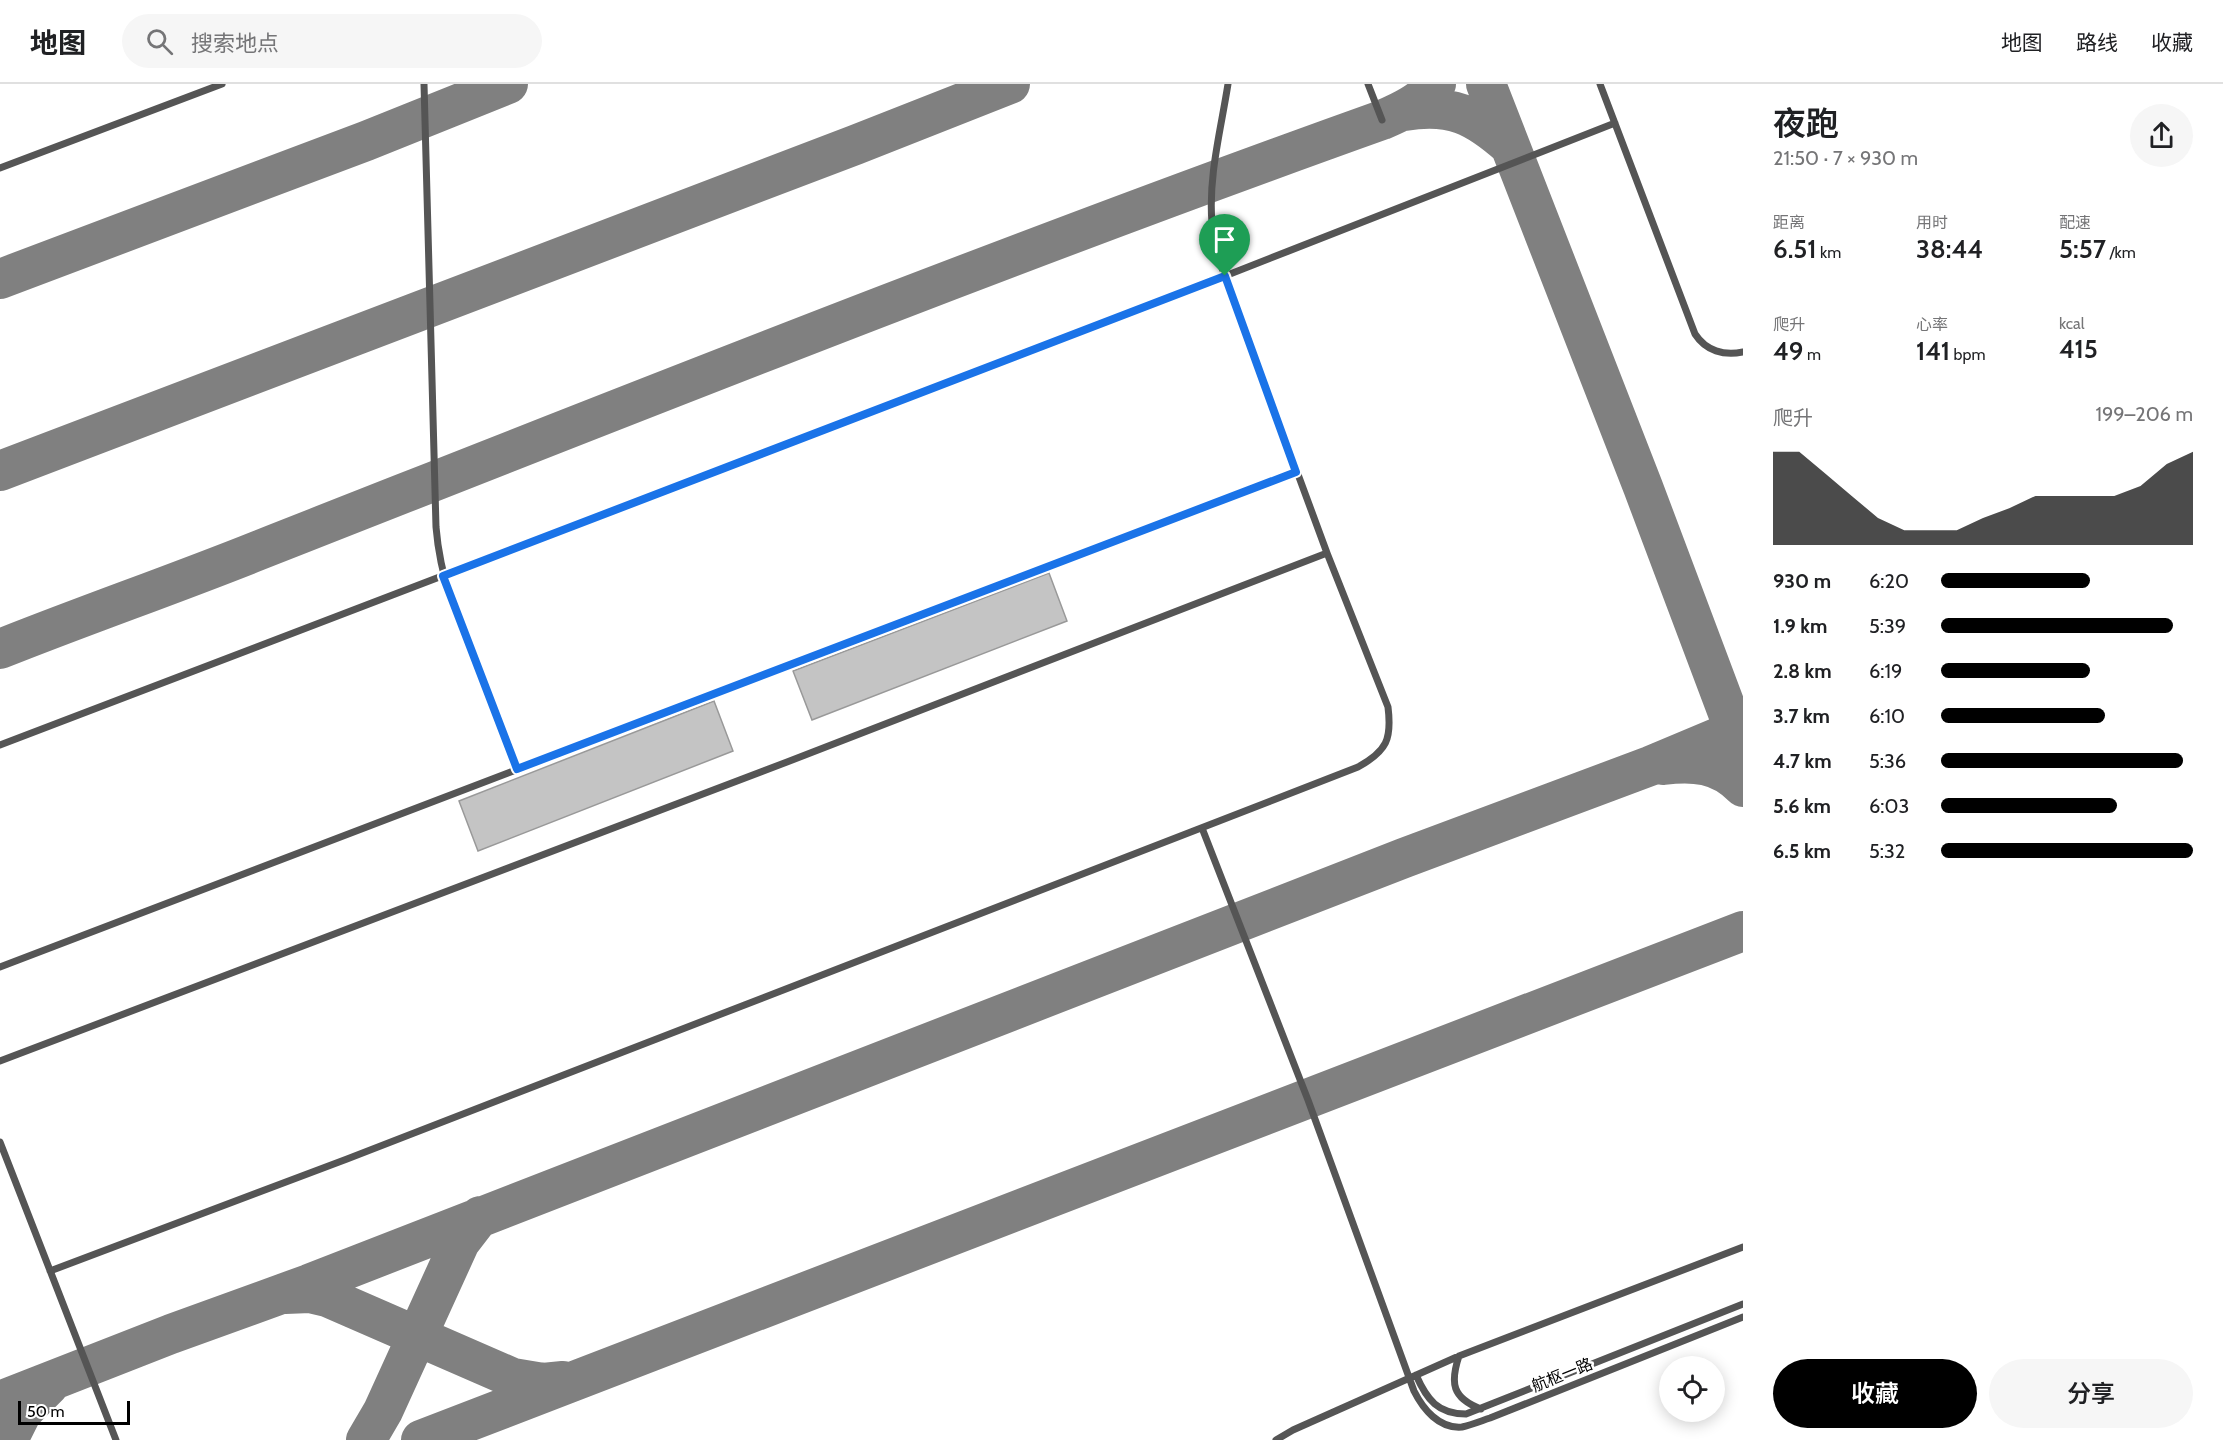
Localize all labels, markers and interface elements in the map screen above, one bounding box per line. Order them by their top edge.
search box [122,14,542,68]
icon: search [143,25,176,58]
text: 地图 [30,26,86,60]
text: 搜索地点 [191,30,279,57]
text: 地图 [2001,30,2043,55]
text: 路线 [2076,30,2118,55]
text: 收藏 [2151,30,2193,55]
text: 夜跑 [1773,103,1839,143]
button: share [2130,104,2193,167]
text: 21:50 · 7 × 930 m [1773,146,1918,170]
text: 距离 [1773,213,1805,232]
text: 用时 [1916,213,1948,232]
text: 配速 [2059,213,2091,232]
pin [1199,214,1250,276]
icon: arrive [1208,223,1241,256]
text: 6.51 [1773,233,1817,265]
text: 38:44 [1916,233,1983,265]
text: 5:57 [2059,233,2106,265]
text: km [1817,243,1841,262]
text: /km [2106,243,2136,262]
text: kcal [2059,314,2085,333]
text: 爬升 [1773,315,1805,334]
text: 心率 [1916,315,1948,334]
text: 415 [2059,333,2098,365]
text: 49 [1773,335,1803,367]
text: 141 [1916,335,1950,367]
text: m [1803,345,1821,364]
text: bpm [1950,345,1985,364]
text: 199–206 m [2095,402,2193,426]
text: 爬升 [1773,406,1813,430]
text: 930 m [1773,569,1831,593]
text: 6:20 [1869,569,1909,593]
text: 1.9 km [1773,614,1827,638]
text: 5:39 [1869,614,1906,638]
text: 2.8 km [1773,659,1832,683]
text: 6:19 [1869,659,1902,683]
text: 3.7 km [1773,704,1830,728]
text: 6:10 [1869,704,1905,728]
text: 4.7 km [1773,749,1832,773]
text: 5:36 [1869,749,1906,773]
text: 5.6 km [1773,794,1831,818]
text: 6:03 [1869,794,1909,818]
text: 6.5 km [1773,839,1831,863]
text: 5:32 [1869,839,1905,863]
street label: 航枢一路 [1529,1354,1595,1396]
map controls [1659,1356,1725,1422]
button: locate [1659,1356,1725,1422]
button: 收藏 [1773,1359,1977,1428]
button: 分享 [1989,1359,2193,1428]
scale bar [18,1398,130,1426]
text: 50 m [27,1402,64,1421]

